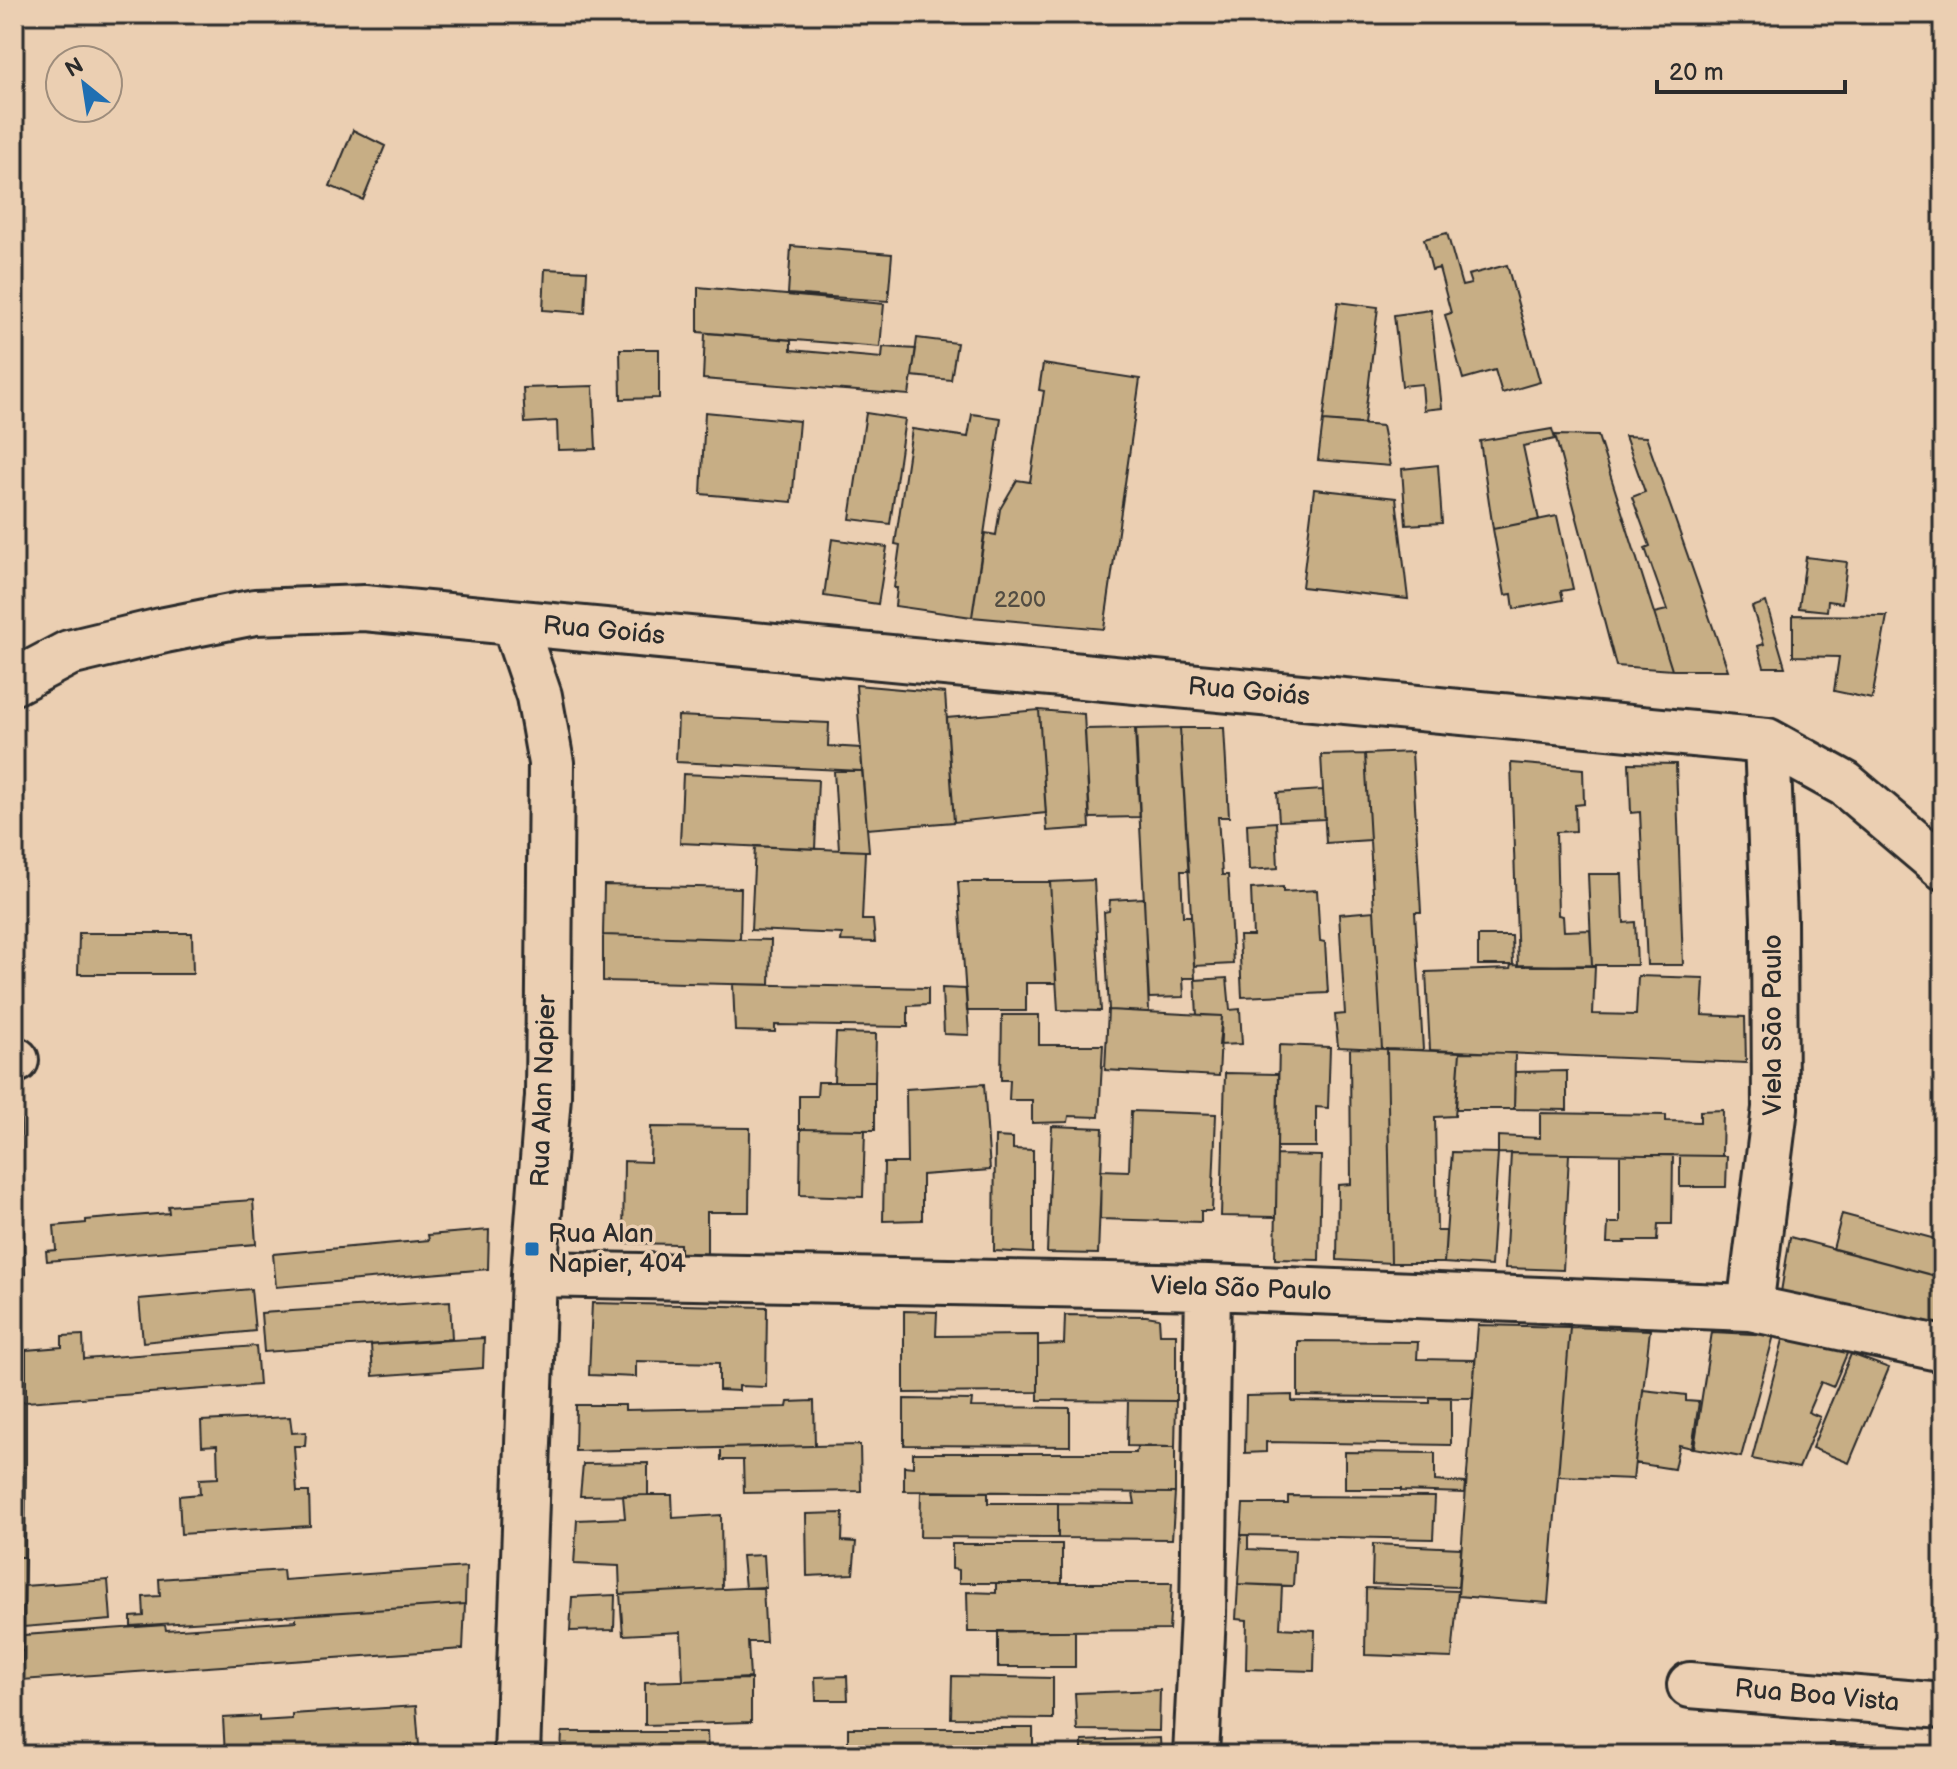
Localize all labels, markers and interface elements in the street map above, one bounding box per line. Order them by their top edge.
north arrow [44,44,124,124]
scale bar [1657,44,1845,94]
text: N [61,52,89,84]
text: 20 m [1669,58,1724,87]
house number: 2200 [994,587,1046,614]
street label: Rua Goiás [542,610,667,652]
street label: Rua Goiás [1187,671,1312,713]
street label: Viela Sāo Paulo [1758,934,1789,1116]
street label: Rua Alan Napier [525,993,563,1188]
place label: Rua Alan Napier, 404 [548,1219,686,1280]
marker: Rua Alan Napier, 404 [523,1240,541,1258]
street label: Viela São Paulo [1150,1270,1332,1308]
street label: Rua Boa Vista [1733,1673,1901,1719]

